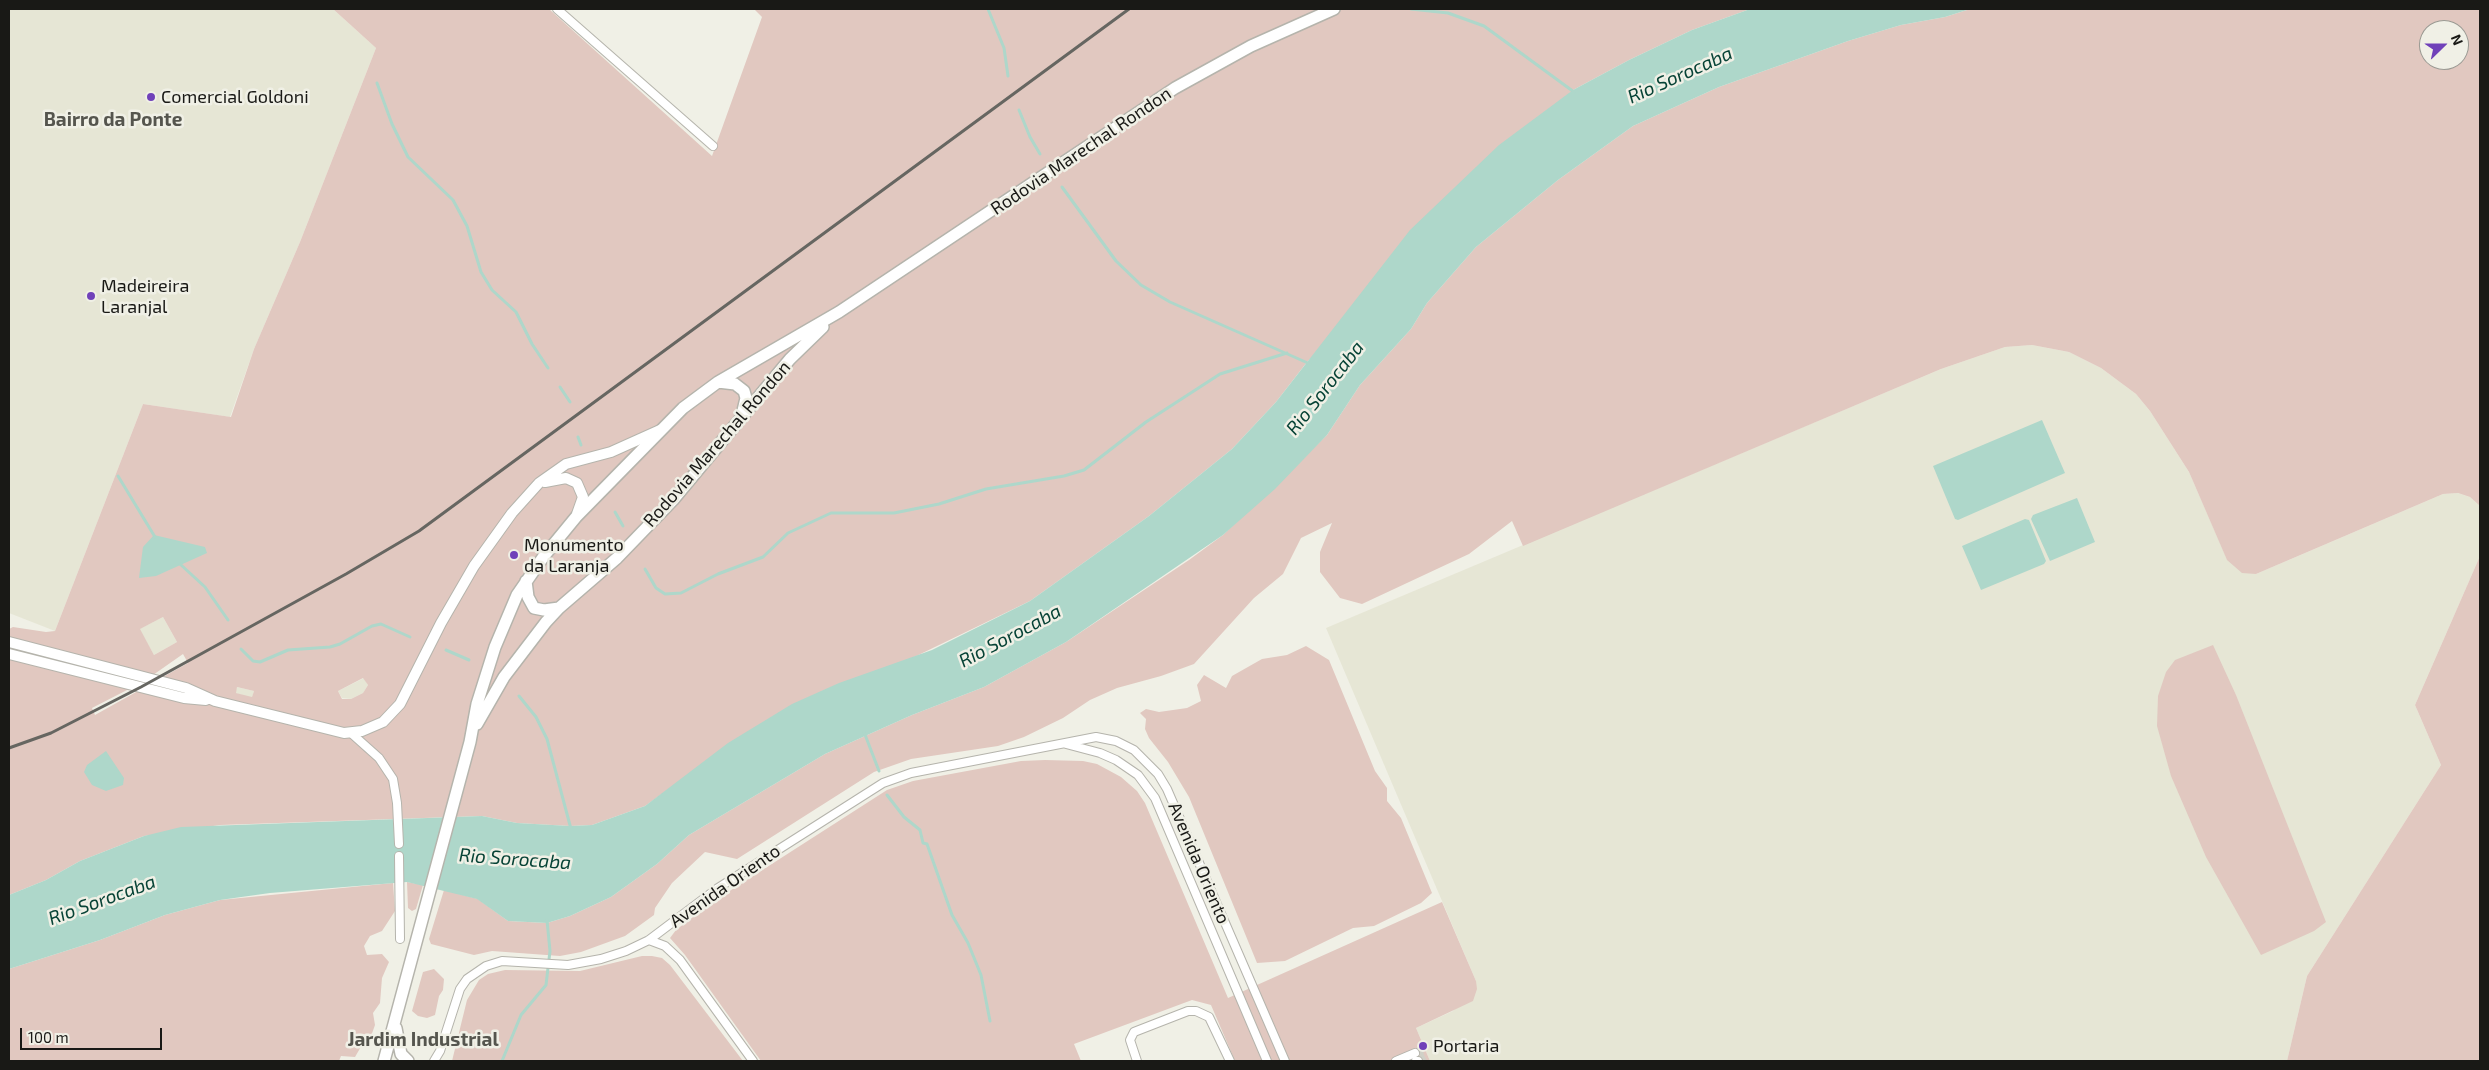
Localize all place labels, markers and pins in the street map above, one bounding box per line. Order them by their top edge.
place label: Comercial Goldoni [161,86,309,108]
marker: Comercial Goldoni [145,91,157,103]
place label: Madeireira Laranjal [101,275,189,318]
marker: Madeireira Laranjal [85,290,97,302]
place label: Monumento da Laranja [524,534,624,576]
marker: Monumento da Laranja [508,549,520,561]
place label: Portaria [1433,1035,1499,1057]
marker: Portaria [1417,1040,1429,1052]

